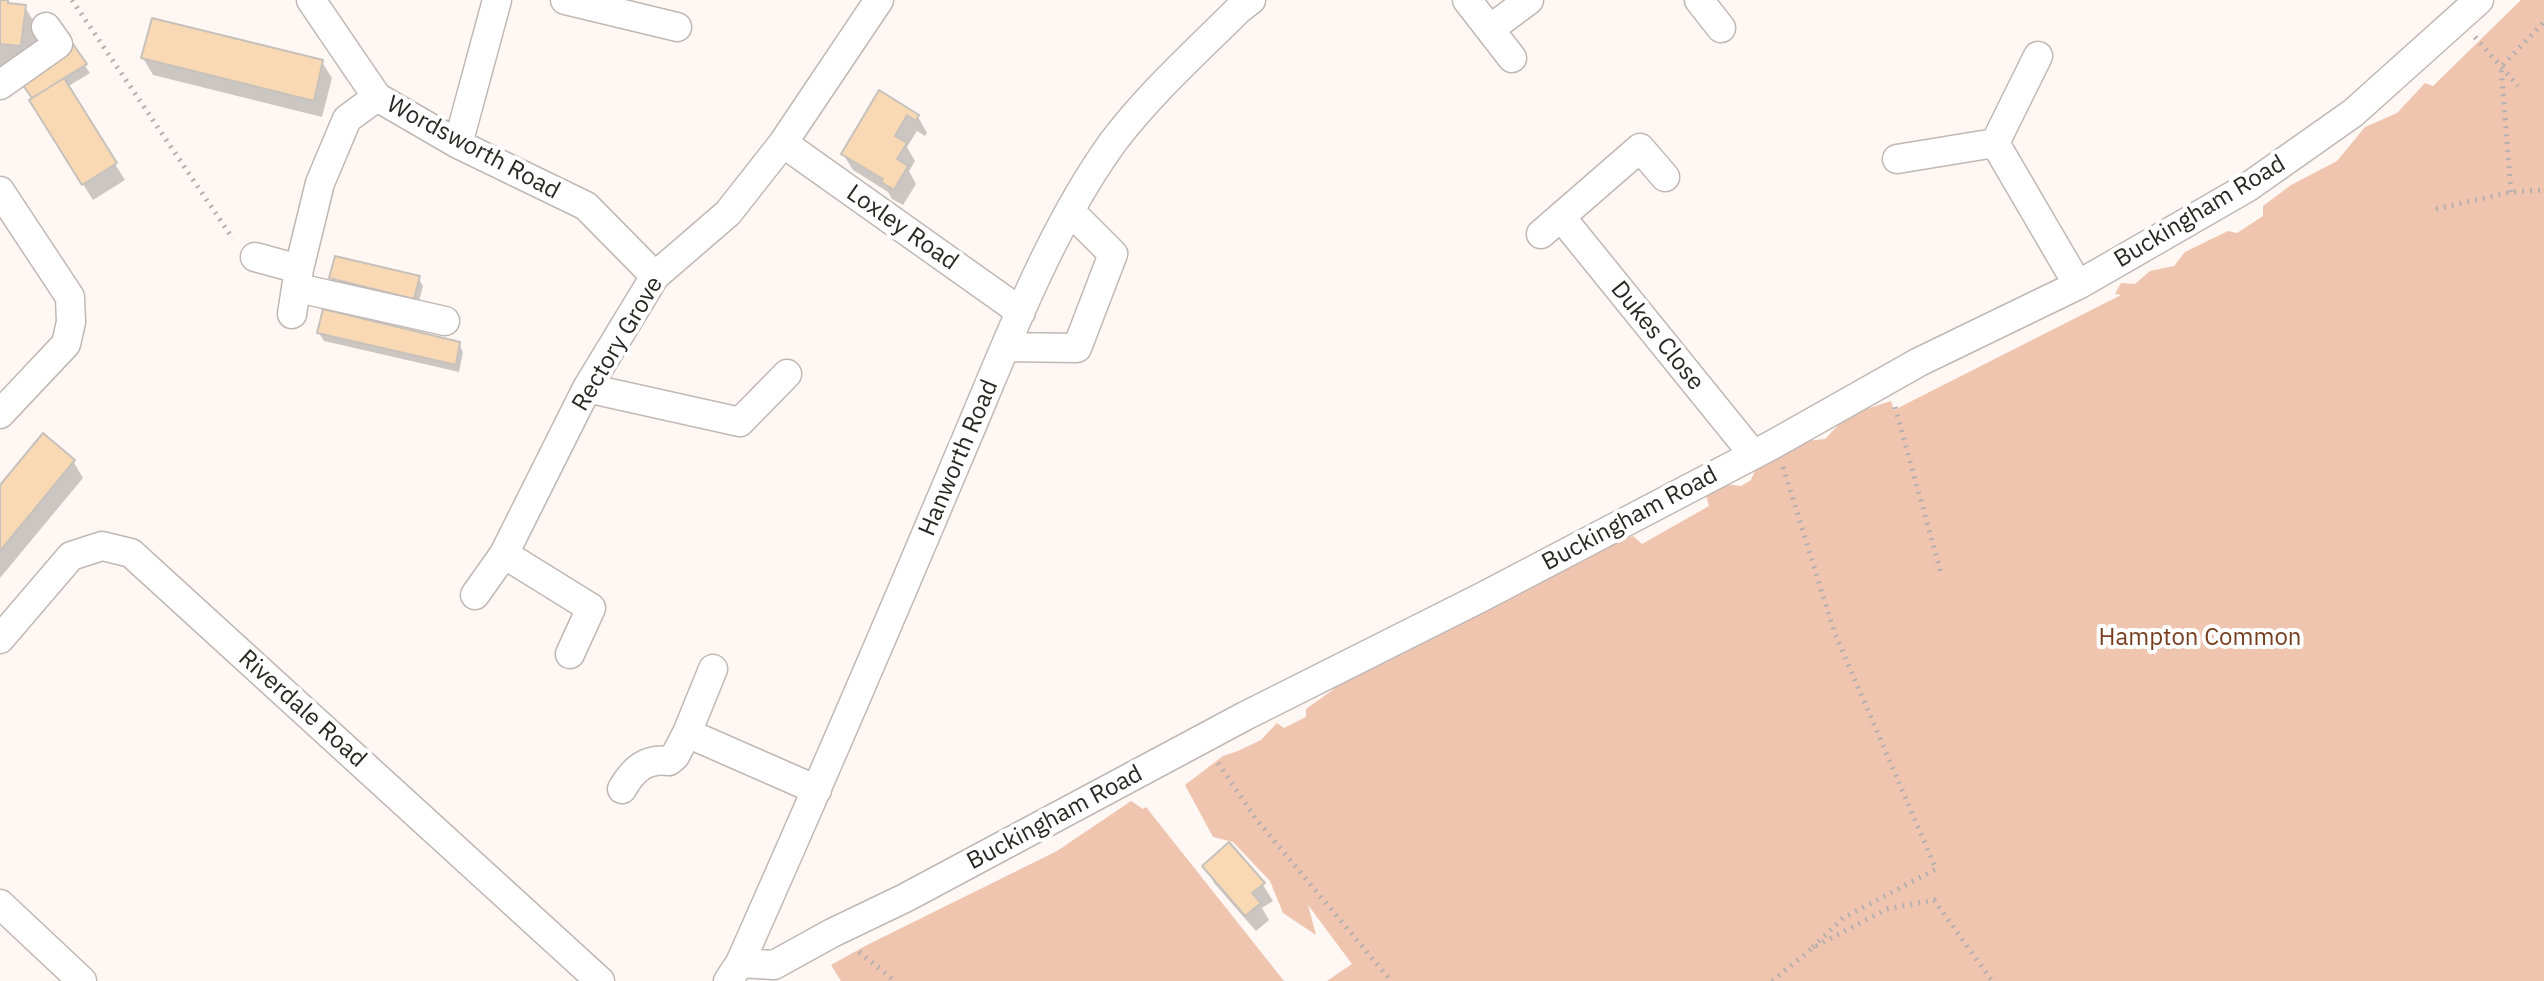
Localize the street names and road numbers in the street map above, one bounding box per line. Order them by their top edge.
street label: Wordsworth Road [381,90,565,206]
street label: Buckingham Road [2109,150,2291,274]
street label: Loxley Road [841,179,963,277]
street label: Rectory Grove [566,271,670,417]
street label: Dukes Close [1604,276,1710,396]
street label: Hanworth Road [913,376,1005,540]
street label: Buckingham Road [1537,461,1723,577]
street label: Riverdale Road [232,644,372,774]
street label: Buckingham Road [962,760,1148,876]

